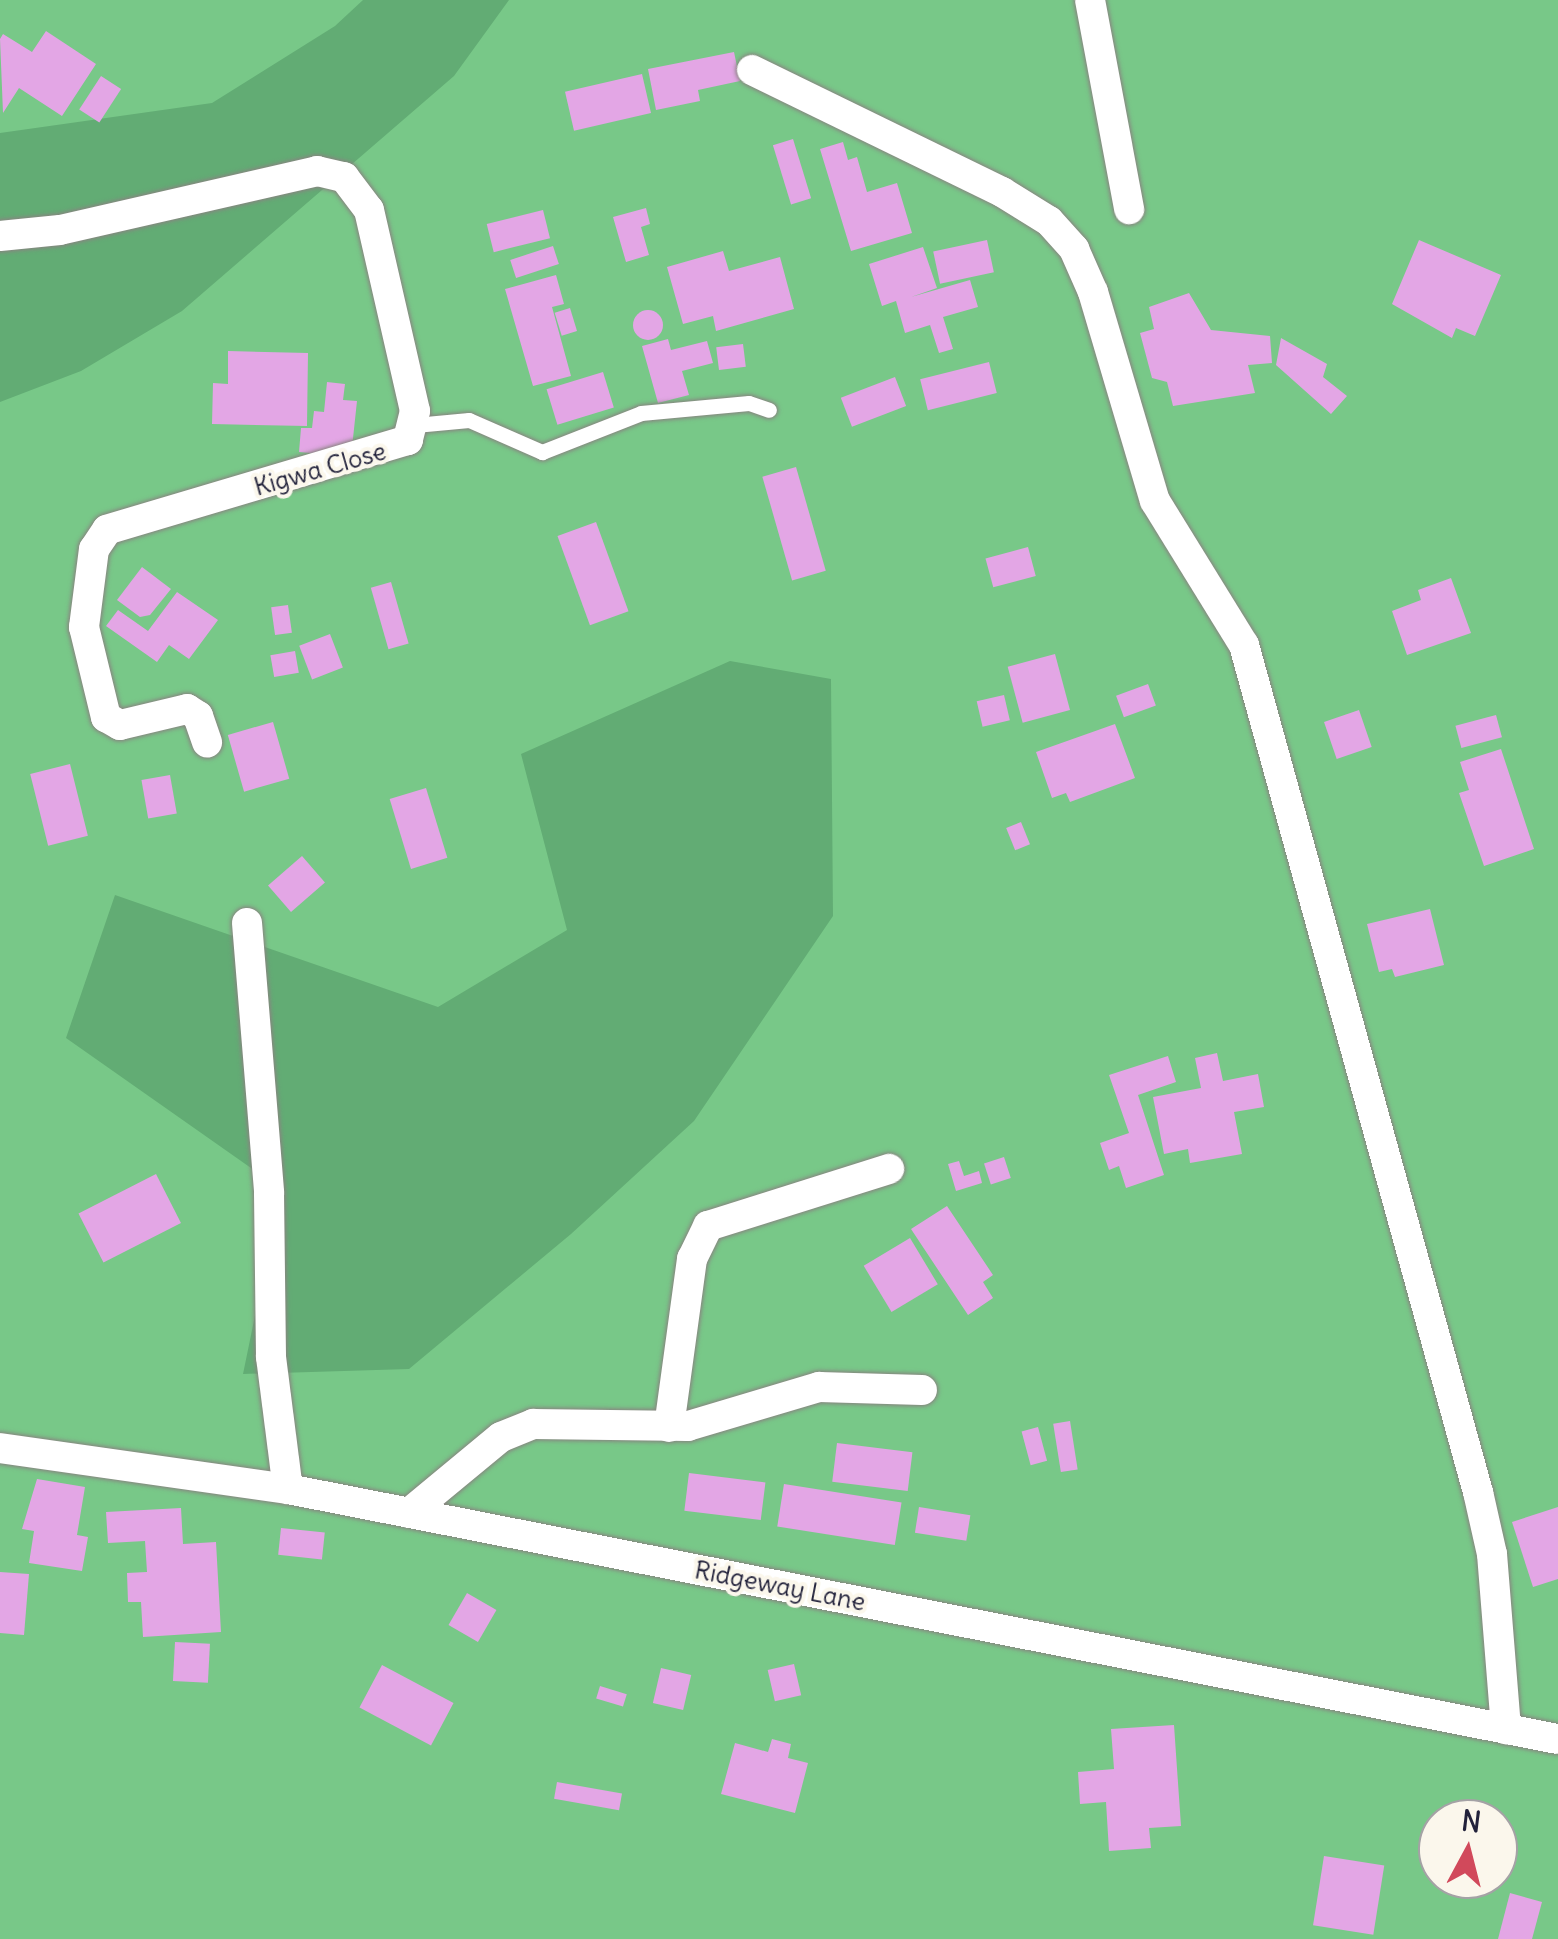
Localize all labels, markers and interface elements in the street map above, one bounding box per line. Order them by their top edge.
street label: Kigwa Close [251,436,389,502]
street label: Ridgeway Lane [692,1555,868,1617]
north arrow [1418,1799,1518,1899]
text: N [1460,1802,1483,1840]

